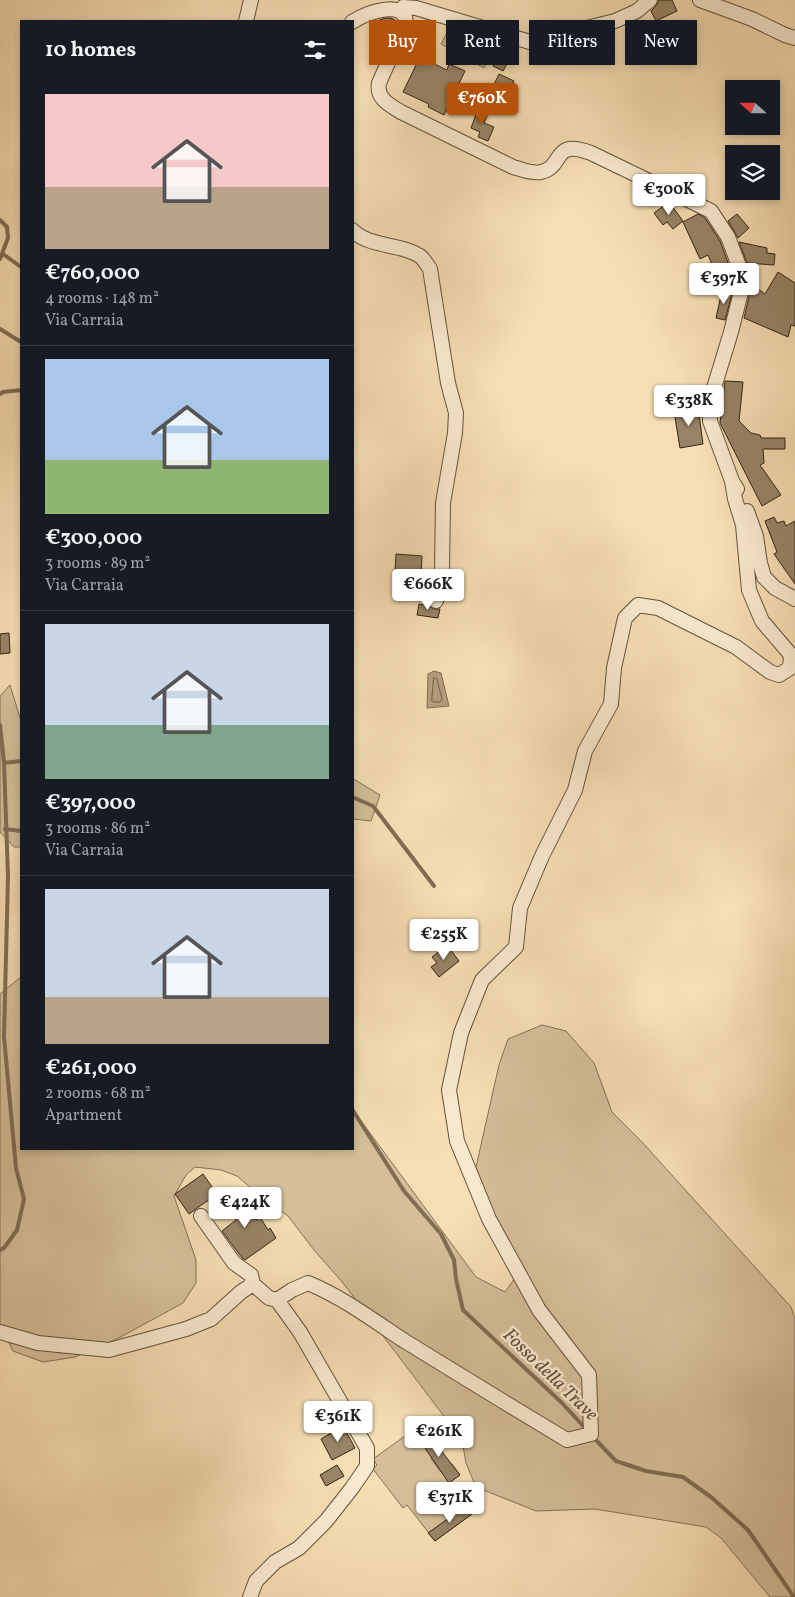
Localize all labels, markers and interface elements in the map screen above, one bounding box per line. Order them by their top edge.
chip: Buy [369,20,436,65]
chip: Rent [446,20,519,65]
chip: Filters [529,20,615,65]
chip: New [625,20,697,65]
text: 10 homes [45,36,136,65]
icon: filters [301,36,329,64]
north arrow [725,80,780,135]
map controls [725,80,780,200]
pin: €760K [447,82,517,125]
text: €760K [457,88,507,110]
icon: home [142,126,232,216]
button: layers [725,145,780,200]
pin: €300K [634,174,704,216]
text: €300K [643,179,695,201]
text: €760,000 [45,259,140,288]
pin: €397K [689,262,759,305]
text: €397K [700,268,748,290]
text: 4 rooms · 148 m² [45,288,159,310]
text: Via Carraia [45,310,124,332]
pin: €338K [654,384,724,427]
text: €338K [665,390,713,412]
icon: home [142,392,232,482]
text: €300,000 [45,524,142,553]
text: 3 rooms · 89 m² [45,553,150,575]
pin: €666K [393,568,463,611]
text: €666K [403,574,453,596]
text: Via Carraia [45,575,124,597]
icon: home [142,657,232,747]
text: €397,000 [45,789,136,818]
text: 3 rooms · 86 m² [45,818,150,840]
text: Via Carraia [45,840,124,862]
pin: €255K [409,918,479,961]
icon: home [142,922,232,1012]
text: €255K [420,924,468,946]
text: €261,000 [45,1054,137,1083]
text: 2 rooms · 68 m² [45,1083,151,1105]
text: Apartment [45,1105,122,1127]
pin: €424K [210,1186,280,1229]
text: €424K [220,1192,270,1214]
water label: Fosso della Trave [497,1323,603,1427]
pin: €361K [303,1400,373,1443]
text: €361K [315,1406,361,1428]
pin: €261K [404,1416,474,1458]
text: €261K [416,1421,462,1443]
pin: €371K [415,1482,485,1524]
text: €371K [427,1487,473,1509]

